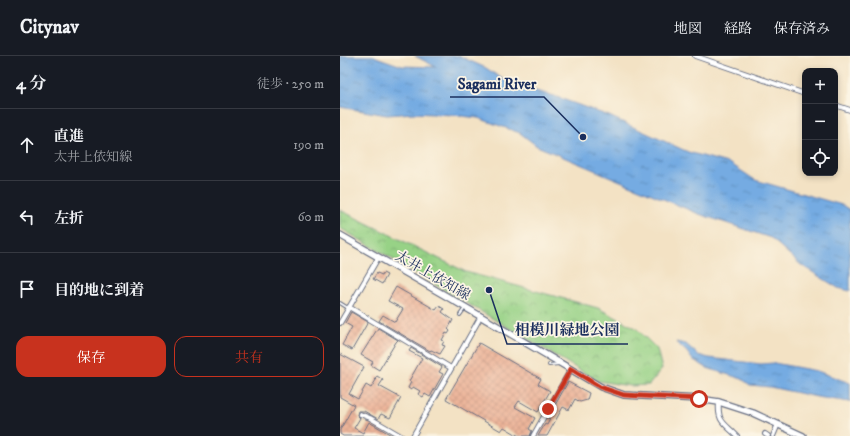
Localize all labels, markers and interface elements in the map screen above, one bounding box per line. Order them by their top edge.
text: Citynav [20,16,79,39]
text: 地図 [674,20,702,38]
text: 経路 [724,20,752,38]
text: 保存済み [774,20,830,38]
map controls [802,68,838,176]
button: + [802,68,838,104]
callout: Sagami River [450,70,544,97]
text: 4 分 [16,73,46,95]
text: Sagami River [458,75,537,94]
text: 徒歩 · 250 m [257,76,324,92]
button: − [802,104,838,140]
text: 直進 [54,127,84,146]
icon: ahead [16,134,38,156]
text: 190 m [293,137,324,153]
button: locate [802,140,838,176]
text: 太井上依知線 [54,149,132,165]
icon: left [16,206,38,228]
text: 左折 [54,209,84,228]
text: 60 m [298,209,324,225]
street label: 太井上依知線 [392,247,473,305]
icon: arrive [16,278,38,300]
text: 目的地に到着 [54,281,144,300]
callout: 相模川緑地公園 [507,317,628,344]
text: 相模川緑地公園 [514,321,620,340]
button: 保存 [16,336,166,377]
button: 共有 [174,336,324,377]
route start [690,390,708,408]
route end [539,400,557,418]

